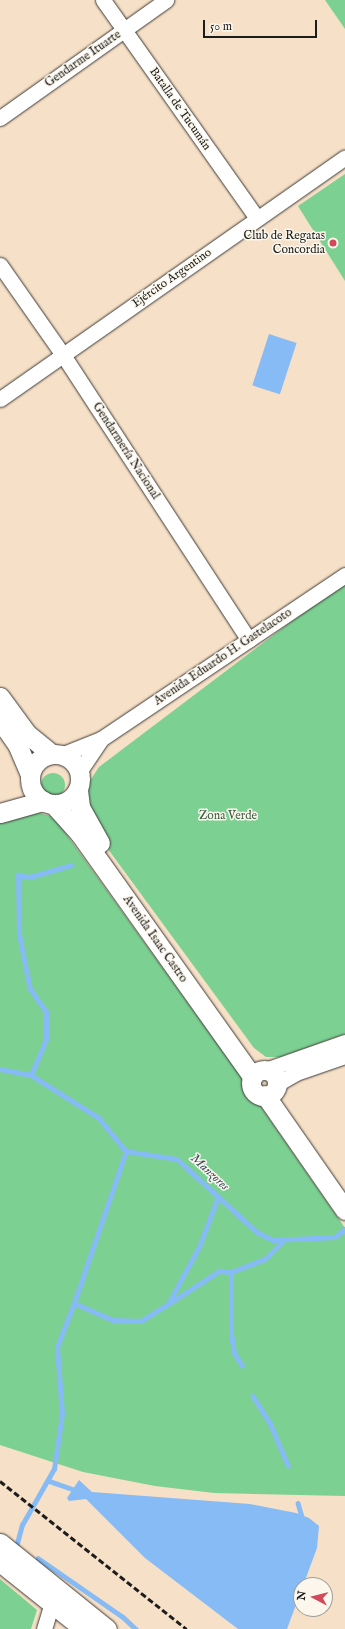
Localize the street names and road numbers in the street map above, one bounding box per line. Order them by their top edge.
street label: Gendarme Ituarte [42,27,124,91]
street label: Batalla de Tucumán [146,65,214,153]
street label: Ejército Argentino [130,245,214,311]
street label: Gendarmería Nacional [89,400,163,502]
street label: Avenida Eduardo H. Gastelacoto [151,605,295,709]
street label: Avenida Isaac Castro [120,893,190,985]

